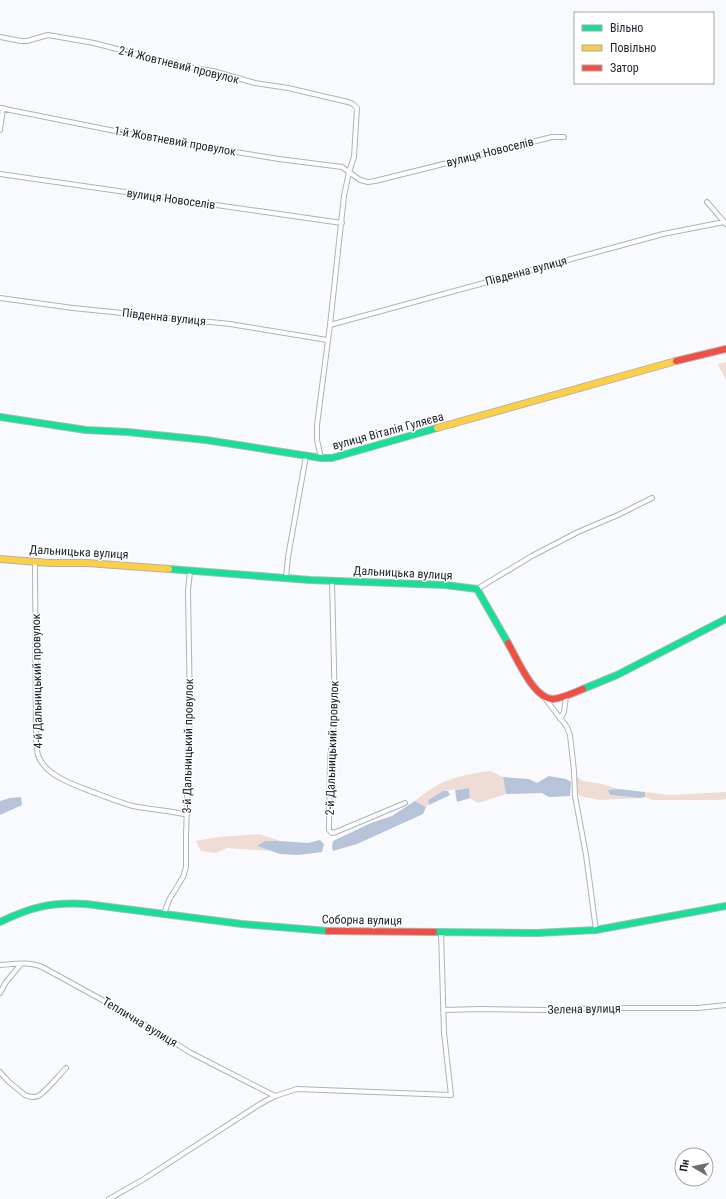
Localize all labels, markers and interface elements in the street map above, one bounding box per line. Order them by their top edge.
legend [574,12,714,84]
text: Вільно [610,21,643,35]
text: Повільно [610,41,656,55]
street label: 2-й Жовтневий провулок [117,43,241,87]
text: Затор [610,61,639,75]
street label: 1-й Жовтневий провулок [113,123,237,159]
street label: вулиця Новоселів [445,134,535,170]
street label: вулиця Новоселів [126,186,216,212]
street label: Південна вулиця [484,253,568,289]
street label: Південна вулиця [121,306,207,328]
street label: вулиця Віталія Гуляєва [331,409,445,453]
street label: Дальницька вулиця [29,542,129,562]
street label: Дальницька вулиця [353,563,453,583]
street label: 4-й Дальницький провулок [29,613,45,749]
street label: 3-й Дальницький провулок [180,678,196,814]
street label: 2-й Дальницький провулок [323,680,341,816]
street label: Соборна вулиця [322,912,402,928]
street label: Теплична вулиця [100,994,180,1050]
street label: Зелена вулиця [547,1001,621,1017]
north arrow [674,1147,714,1187]
text: Пн [677,1158,692,1173]

